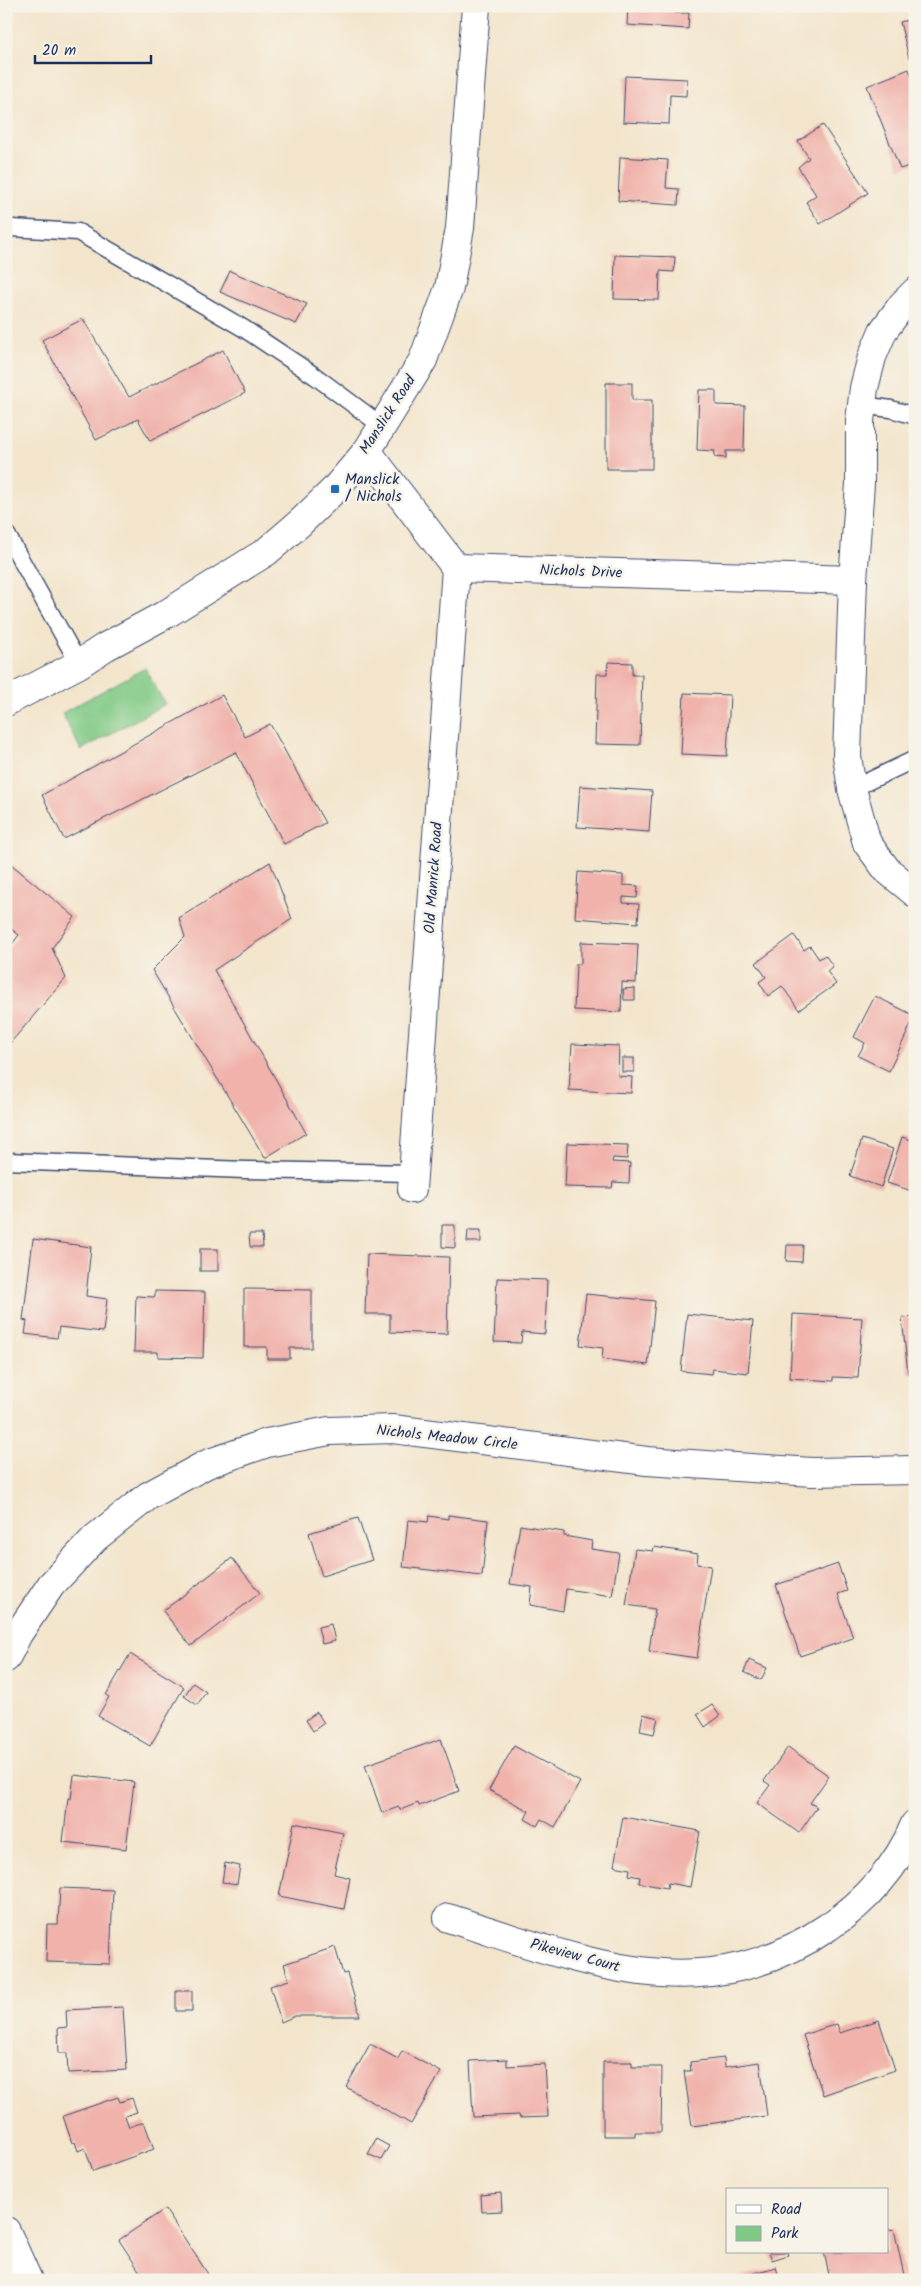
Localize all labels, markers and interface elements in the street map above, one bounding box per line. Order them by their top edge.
scale bar [35,32,151,64]
text: 20 m [42,39,76,63]
street label: Manslick Road [353,370,423,459]
place label: Manslick / Nichols [345,468,402,509]
marker: Manslick / Nichols [329,483,341,495]
street label: Nichols Drive [539,559,623,585]
street label: Old Manrick Road [418,821,450,934]
street label: Nichols Meadow Circle [375,1419,519,1457]
street label: Pikeview Court [527,1932,623,1980]
legend [726,2188,888,2254]
text: Road [771,2198,802,2222]
text: Park [771,2222,799,2246]

